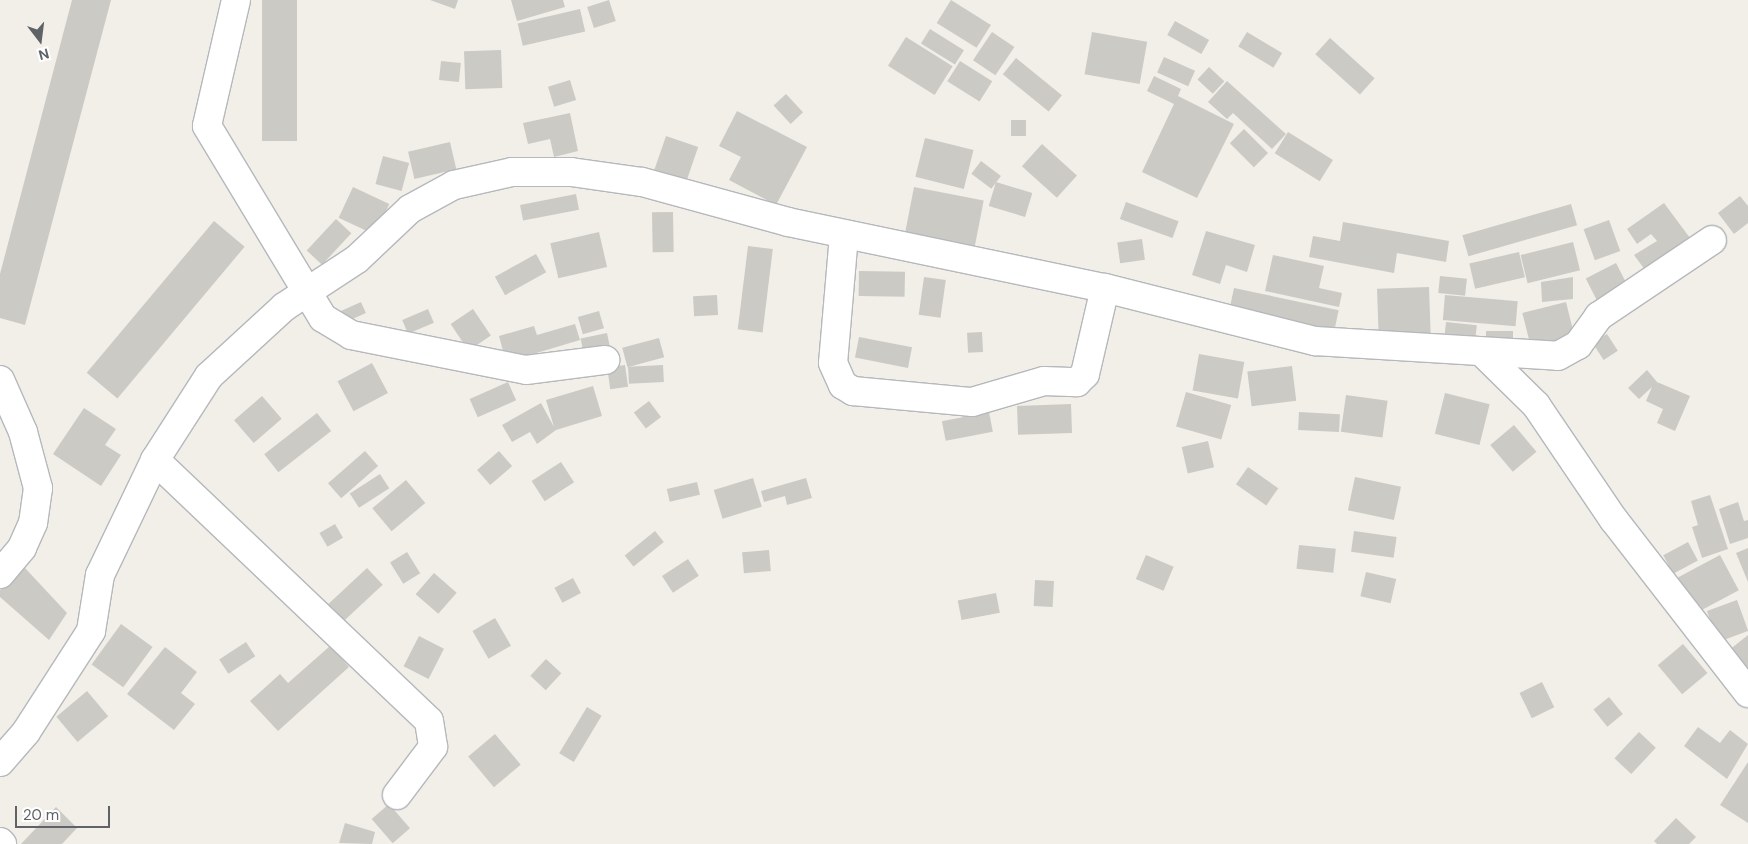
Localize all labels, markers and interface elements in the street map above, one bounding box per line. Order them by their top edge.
north arrow [15,15,65,65]
text: N [37,44,51,65]
scale bar [18,796,112,828]
text: 20 m [23,805,59,825]

